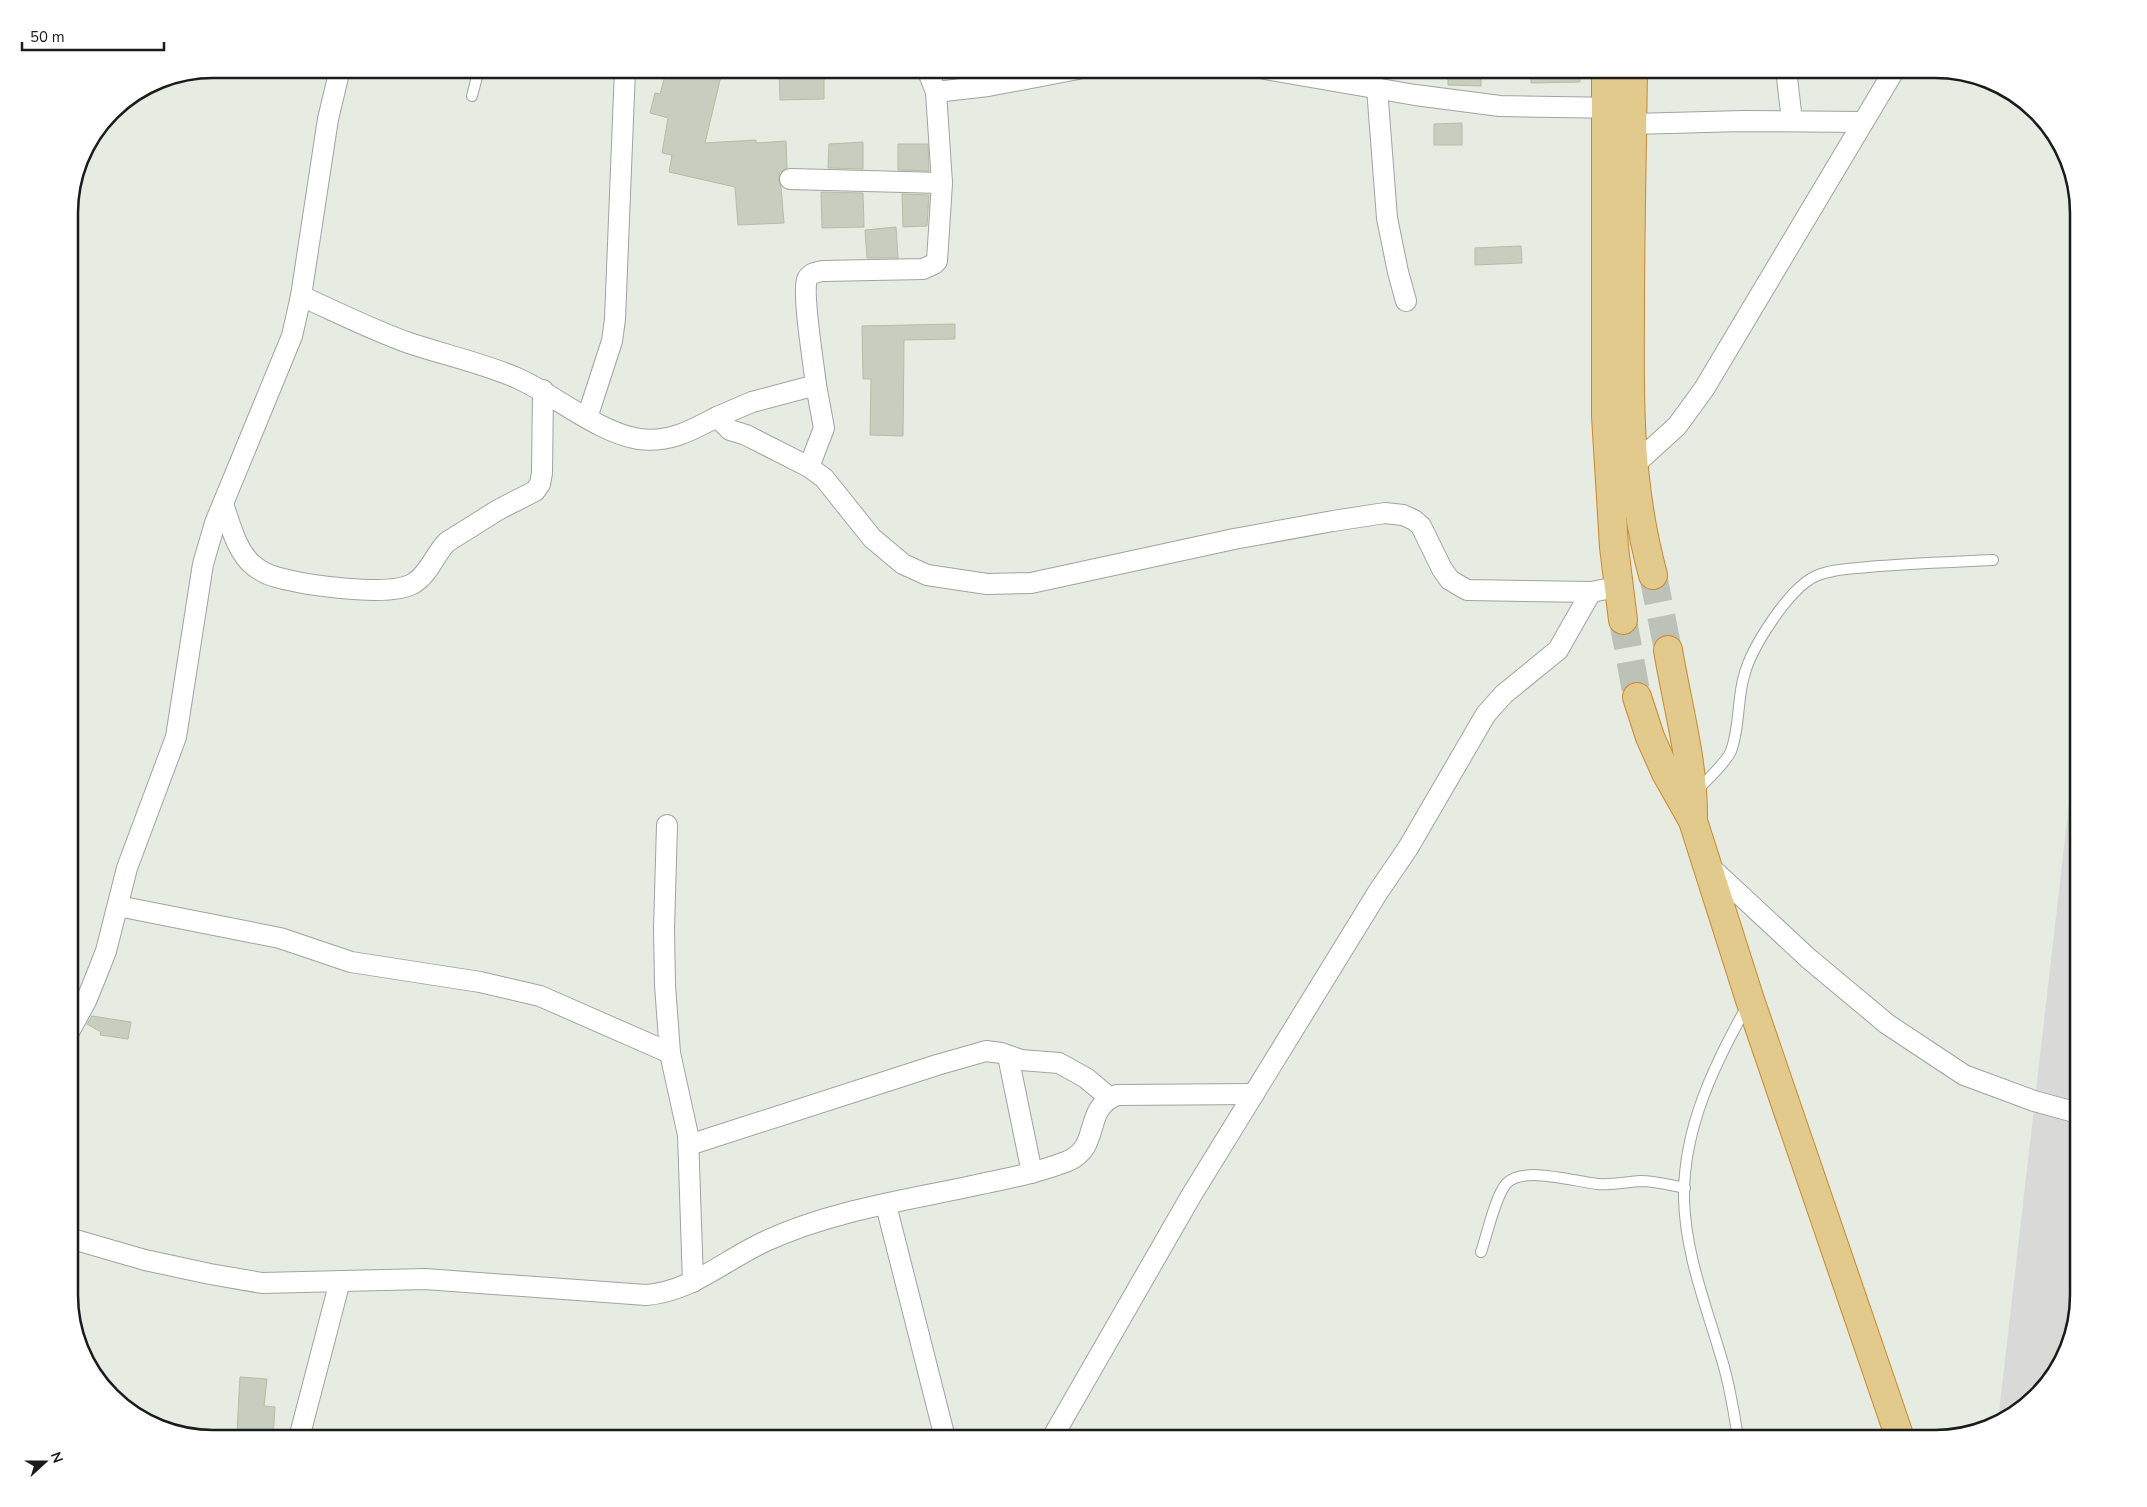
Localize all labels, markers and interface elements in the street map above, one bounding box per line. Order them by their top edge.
scale bar [22,20,165,52]
text: 50 m [30,27,65,47]
north arrow [20,1437,70,1487]
text: N [46,1449,67,1466]

